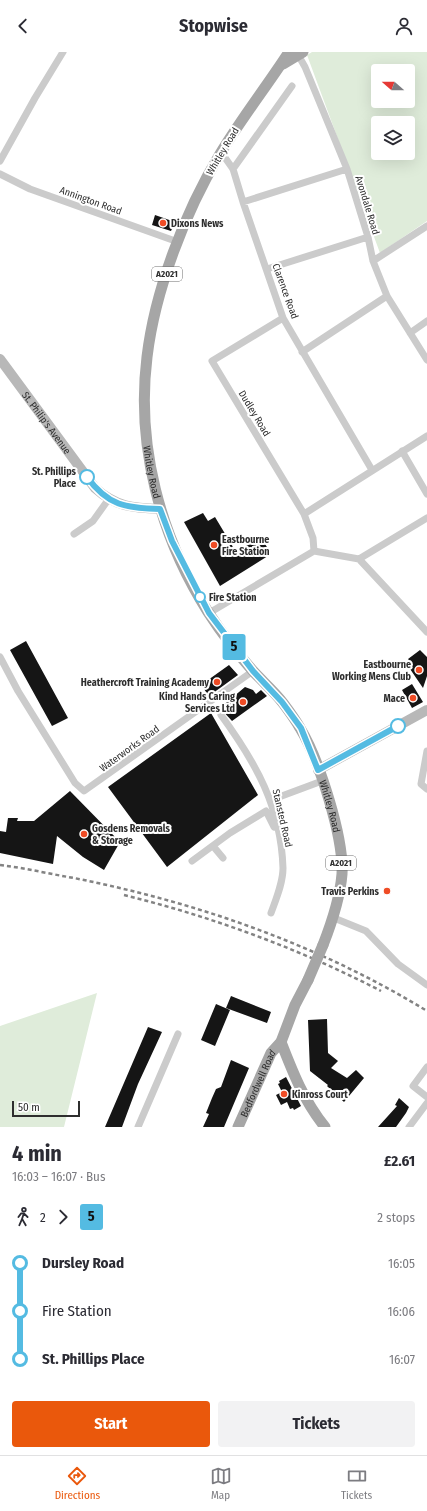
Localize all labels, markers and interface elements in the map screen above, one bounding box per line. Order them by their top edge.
icon: back [12,15,34,37]
text: Stopwise [179,15,248,37]
icon: person [393,15,415,37]
north arrow [371,64,415,108]
map controls [371,64,415,160]
button: layers [371,116,415,160]
street label: Whitley Road [204,126,242,178]
street label: Avondale Road [352,174,382,236]
street label: Annington Road [58,184,123,218]
marker: Dixons News [158,218,168,228]
place label: Dixons News [171,218,224,230]
street label: Clarence Road [270,262,301,321]
road number: A2021 [152,267,182,281]
street label: Dudley Road [236,388,273,439]
street label: St. Philip's Avenue [19,390,73,457]
street label: Whitley Road [140,445,162,500]
place label: St. Phillips Place [32,466,77,490]
marker: St. Phillips Place [79,469,95,485]
place label: Eastbourne Fire Station [222,534,270,558]
marker: Eastbourne Fire Station [209,540,219,550]
marker: Fire Station [194,591,206,603]
place label: Fire Station [209,592,257,604]
line badge: 5 [221,634,247,660]
text: 5 [231,638,237,655]
place label: Eastbourne Working Mens Club [332,659,412,683]
marker: Eastbourne Working Mens Club [414,665,424,675]
place label: Heathercroft Training Academy [81,677,209,689]
marker: Heathercroft Training Academy [212,677,222,687]
place label: Kind Hands Caring Services Ltd [159,691,235,715]
place label: Mace [384,693,405,705]
marker: Mace [408,693,418,703]
marker: Kind Hands Caring Services Ltd [238,697,248,707]
unlabelled marker [390,718,406,734]
street label: Waterworks Road [97,723,162,775]
street label: Whitley Road [316,779,342,834]
street label: Stansted Road [270,788,295,848]
place label: Gosdens Removals & Storage [92,823,170,847]
marker: Gosdens Removals & Storage [79,829,89,839]
road number: A2021 [326,856,356,870]
place label: Travis Perkins [321,886,380,898]
marker: Travis Perkins [382,886,392,896]
street label: Bedfordwell Road [238,1047,278,1119]
marker: Kinross Court [279,1089,289,1099]
place label: Kinross Court [292,1089,348,1101]
scale bar [12,1099,80,1118]
text: 50 m [18,1101,40,1114]
text: 4 min [12,1140,62,1167]
text: £2.61 [384,1152,415,1170]
text: 16:03 – 16:07 · Bus [12,1169,105,1184]
icon: walk [12,1206,34,1228]
icon: forward [52,1206,74,1228]
text: 5 [88,1208,95,1225]
text: 2 [40,1210,46,1225]
text: 2 stops [377,1210,415,1225]
text: Dursley Road [42,1254,124,1272]
text: 16:05 [388,1256,415,1271]
text: Fire Station [42,1302,112,1320]
text: 16:06 [388,1304,415,1319]
text: St. Phillips Place [42,1350,145,1368]
text: 16:07 [389,1352,415,1367]
button: Start [12,1401,210,1447]
button: Tickets [218,1401,415,1447]
tab: Directions [55,1465,100,1502]
tab: Map [210,1465,232,1502]
tab: Tickets [341,1465,372,1502]

